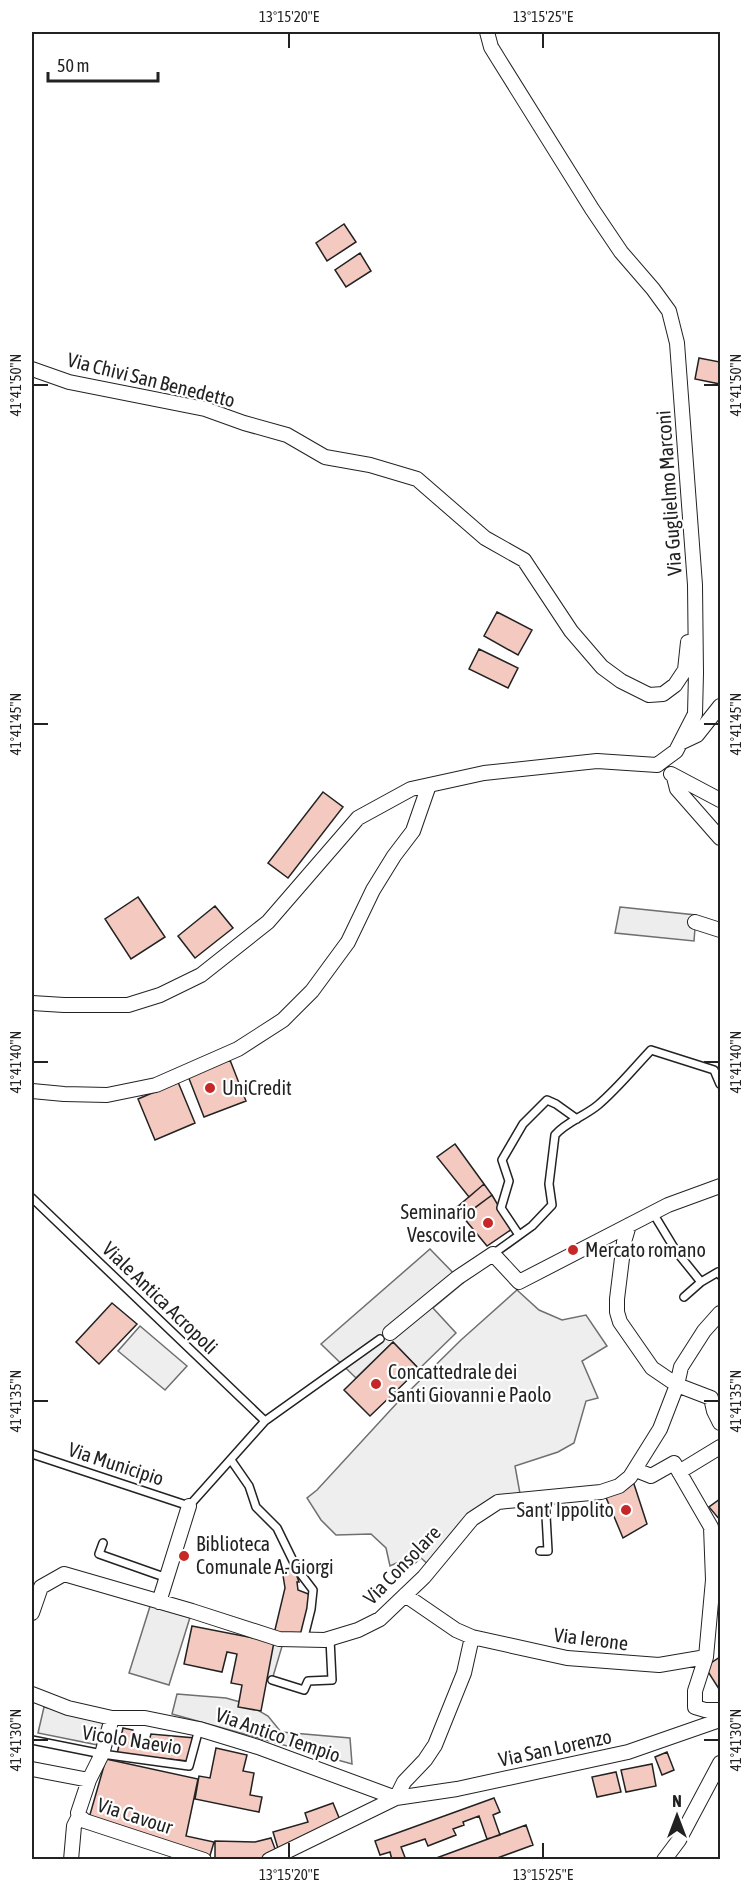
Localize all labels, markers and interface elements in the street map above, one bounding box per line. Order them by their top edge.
text: 13°15'20"E [259,8,320,25]
text: 13°15'25"E [513,8,574,25]
scale bar [48,45,158,83]
text: 50 m [57,55,89,76]
street label: Via Chivi San Benedetto [65,348,237,411]
text: 41°41'50"N [7,354,24,416]
text: 41°41'50"N [727,354,744,416]
street label: Via Guglielmo Marconi [651,410,686,577]
text: 41°41'45"N [7,693,24,755]
text: 41°41'45"N [727,693,744,755]
text: 41°41'40"N [7,1031,24,1093]
text: 41°41'40"N [727,1031,744,1093]
place label: UniCredit [222,1076,292,1099]
marker: UniCredit [203,1081,217,1095]
place label: Seminario Vescovile [401,1200,476,1246]
marker: Seminario Vescovile [481,1216,495,1230]
street label: Viale Antica Acropoli [98,1237,223,1358]
place label: Mercato romano [585,1238,706,1261]
marker: Mercato romano [566,1243,580,1257]
place label: Concattedrale dei Santi Giovanni e Paolo [388,1360,551,1406]
text: 41°41'35"N [7,1370,24,1432]
text: 41°41'35"N [727,1370,744,1432]
marker: Concattedrale dei Santi Giovanni e Paolo [369,1377,383,1391]
street label: Via Municipio [65,1437,167,1490]
place label: Sant' Ippolito [517,1498,614,1521]
marker: Sant' Ippolito [619,1503,633,1517]
street label: Via Consolare [358,1520,445,1609]
place label: Biblioteca Comunale A. Giorgi [196,1532,334,1578]
marker: Biblioteca Comunale A. Giorgi [177,1549,191,1563]
street label: Via Ierone [553,1623,630,1654]
street label: Via Antico Tempio [213,1702,344,1767]
text: 41°41'30"N [7,1709,24,1771]
text: 41°41'30"N [727,1709,744,1771]
street label: Vicolo Naevio [81,1720,184,1759]
street label: Via San Lorenzo [496,1724,613,1771]
north arrow [647,1786,707,1846]
text: N [672,1792,682,1810]
street label: Via Cavour [95,1793,177,1839]
text: 13°15'20"E [259,1866,320,1883]
text: 13°15'25"E [513,1866,574,1883]

